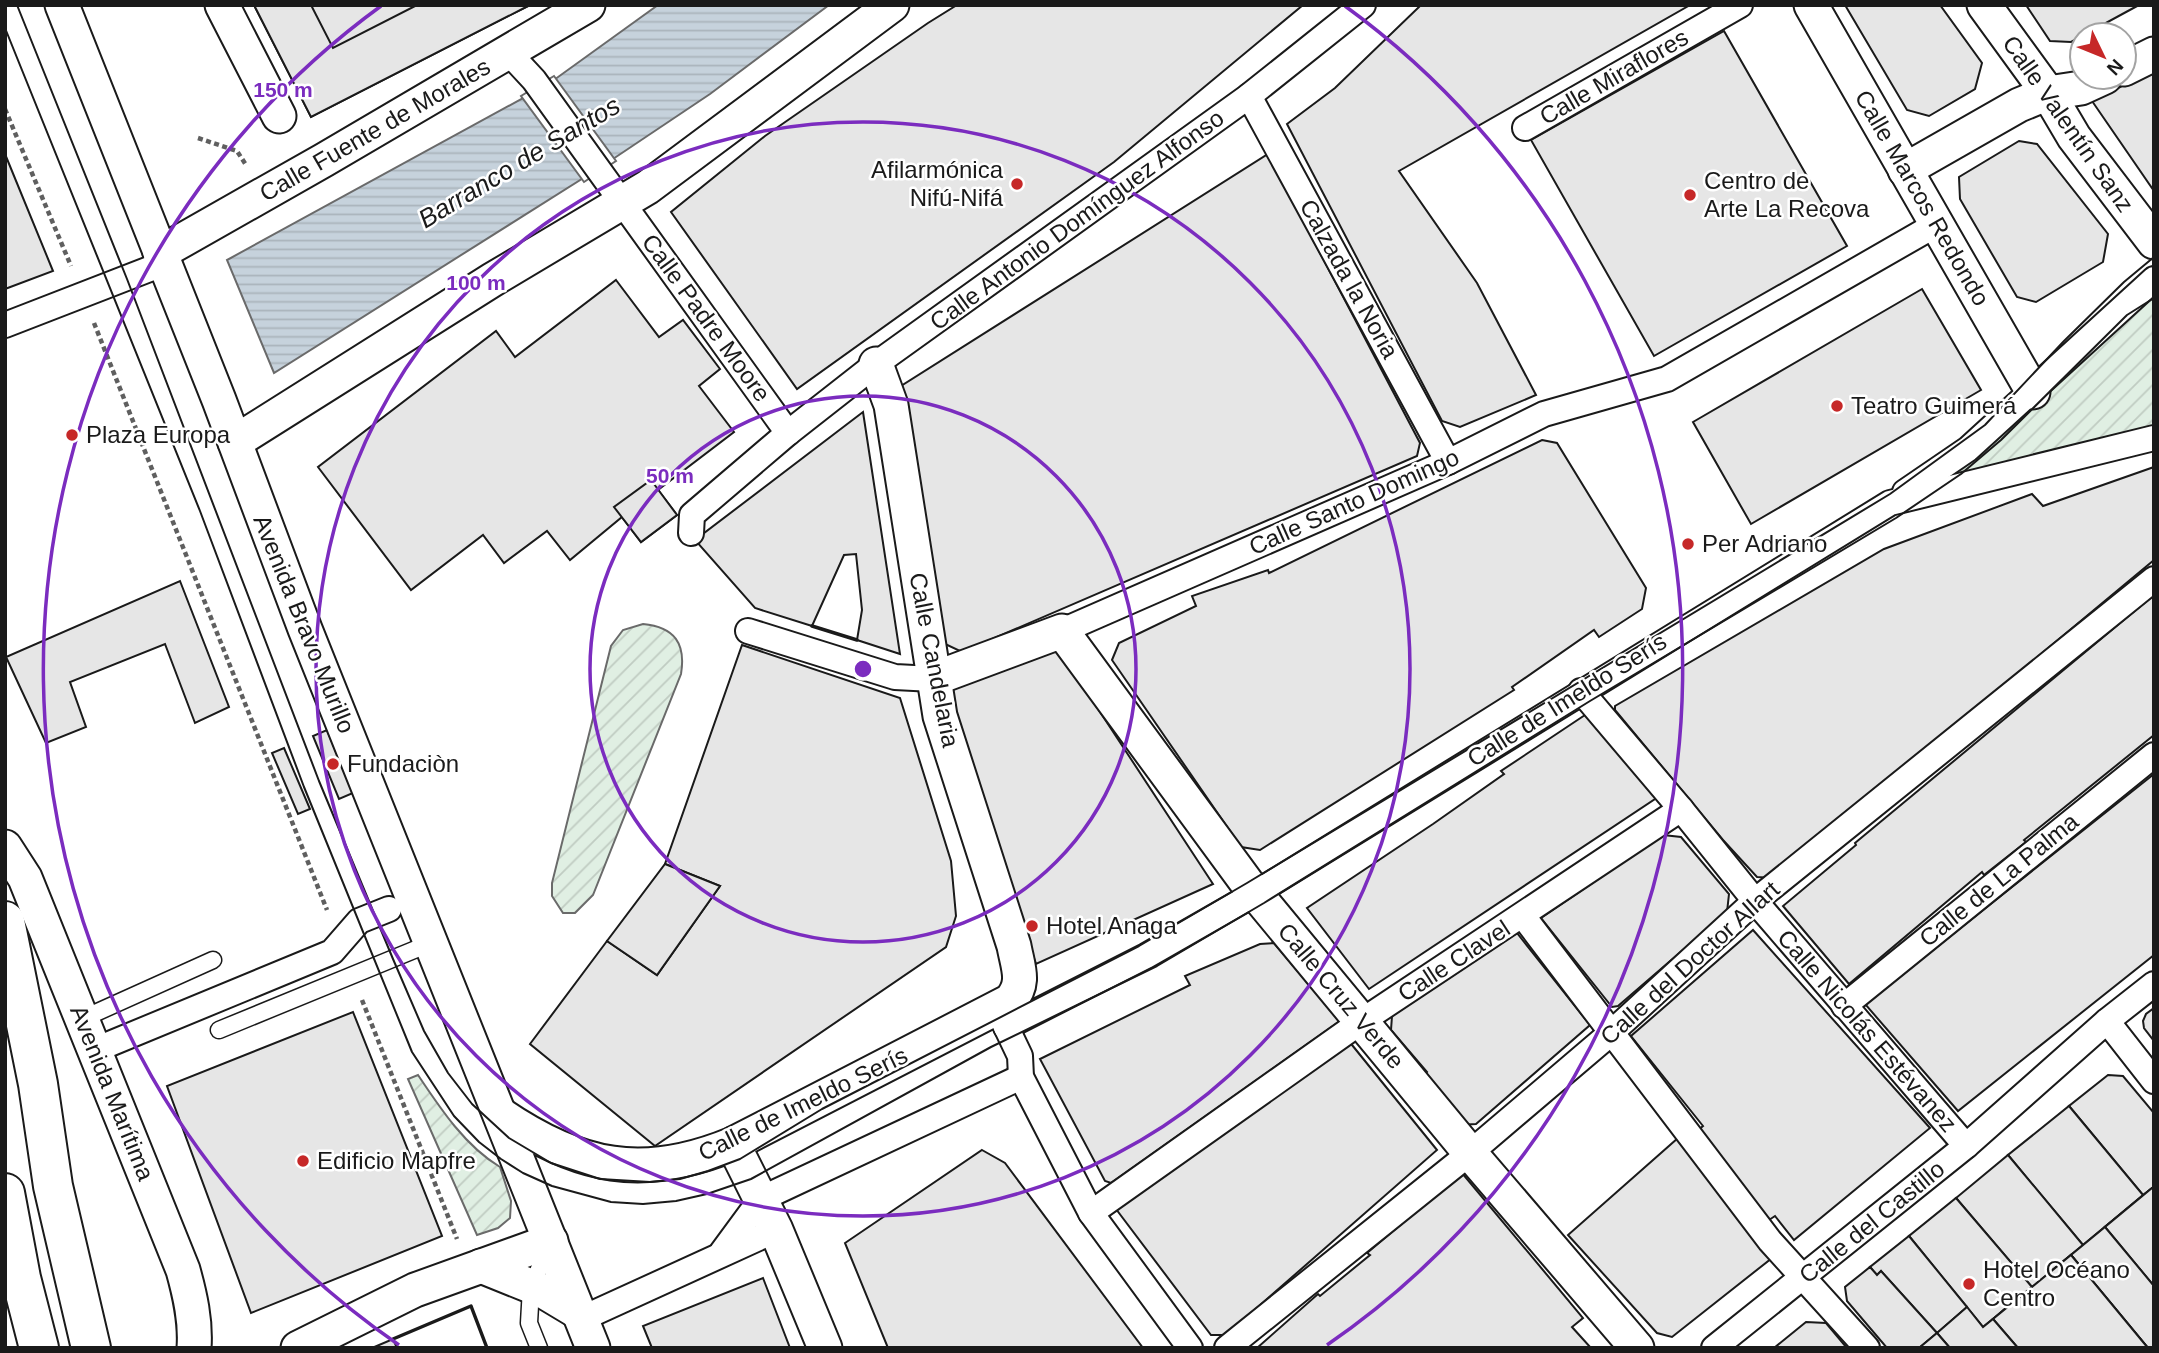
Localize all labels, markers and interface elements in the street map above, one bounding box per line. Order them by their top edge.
north arrow [2068,21,2138,91]
street label: Calle Miraflores [1535,23,1693,130]
street label: Calle Valentín Sanz [1997,30,2139,217]
street label: Calle Fuente de Morales [255,53,495,207]
text: N [2103,55,2127,79]
text: 150 m [253,78,313,101]
street label: Calle Marcos Redondo [1850,85,1995,310]
water label: Barranco de Santos [413,90,625,234]
street label: Calle Antonio Domínguez Alfonso [925,104,1229,335]
place label: Afilarmónica Nifú-Nifá [871,156,1004,211]
place label: Centro de Arte La Recova [1704,167,1870,222]
marker: Afilarmónica Nifú-Nifá [1009,176,1025,192]
marker: Centro de Arte La Recova [1682,187,1698,203]
street label: Calzada la Noria [1295,195,1405,363]
street label: Calle Padre Moore [637,229,776,407]
text: 100 m [446,271,506,294]
place label: Teatro Guimerá [1851,392,2017,419]
marker: Teatro Guimerá [1829,398,1845,414]
place label: Plaza Europa [86,421,231,448]
marker: Plaza Europa [64,427,80,443]
street label: Calle Santo Domingo [1245,443,1463,560]
text: 50 m [646,464,694,487]
street label: Avenida Bravo Murillo [248,511,361,737]
place label: Per Adriano [1702,530,1827,557]
marker: Per Adriano [1680,536,1696,552]
street label: Calle Candelaria [904,570,965,750]
street label: Calle de Imeldo Serís [1462,627,1671,772]
centre of rings [851,657,875,681]
place label: Fundaciòn [347,750,459,777]
marker: Fundaciòn [325,756,341,772]
street label: Calle de La Palma [1914,807,2084,952]
street label: Calle del Doctor Allart [1595,875,1785,1050]
place label: Hotel Anaga [1046,912,1177,939]
street label: Calle Clavel [1393,914,1515,1007]
marker: Hotel Anaga [1024,918,1040,934]
street label: Calle Cruz Verde [1273,918,1410,1074]
street label: Calle Nicolás Estévanez [1772,924,1962,1137]
street label: Avenida Marítima [65,1001,160,1185]
street label: Calle de Imeldo Serís [694,1041,912,1166]
place label: Edificio Mapfre [317,1147,476,1174]
marker: Edificio Mapfre [295,1153,311,1169]
street label: Calle del Castillo [1794,1155,1950,1288]
place label: Hotel Océano Centro [1983,1256,2130,1311]
marker: Hotel Océano Centro [1961,1276,1977,1292]

